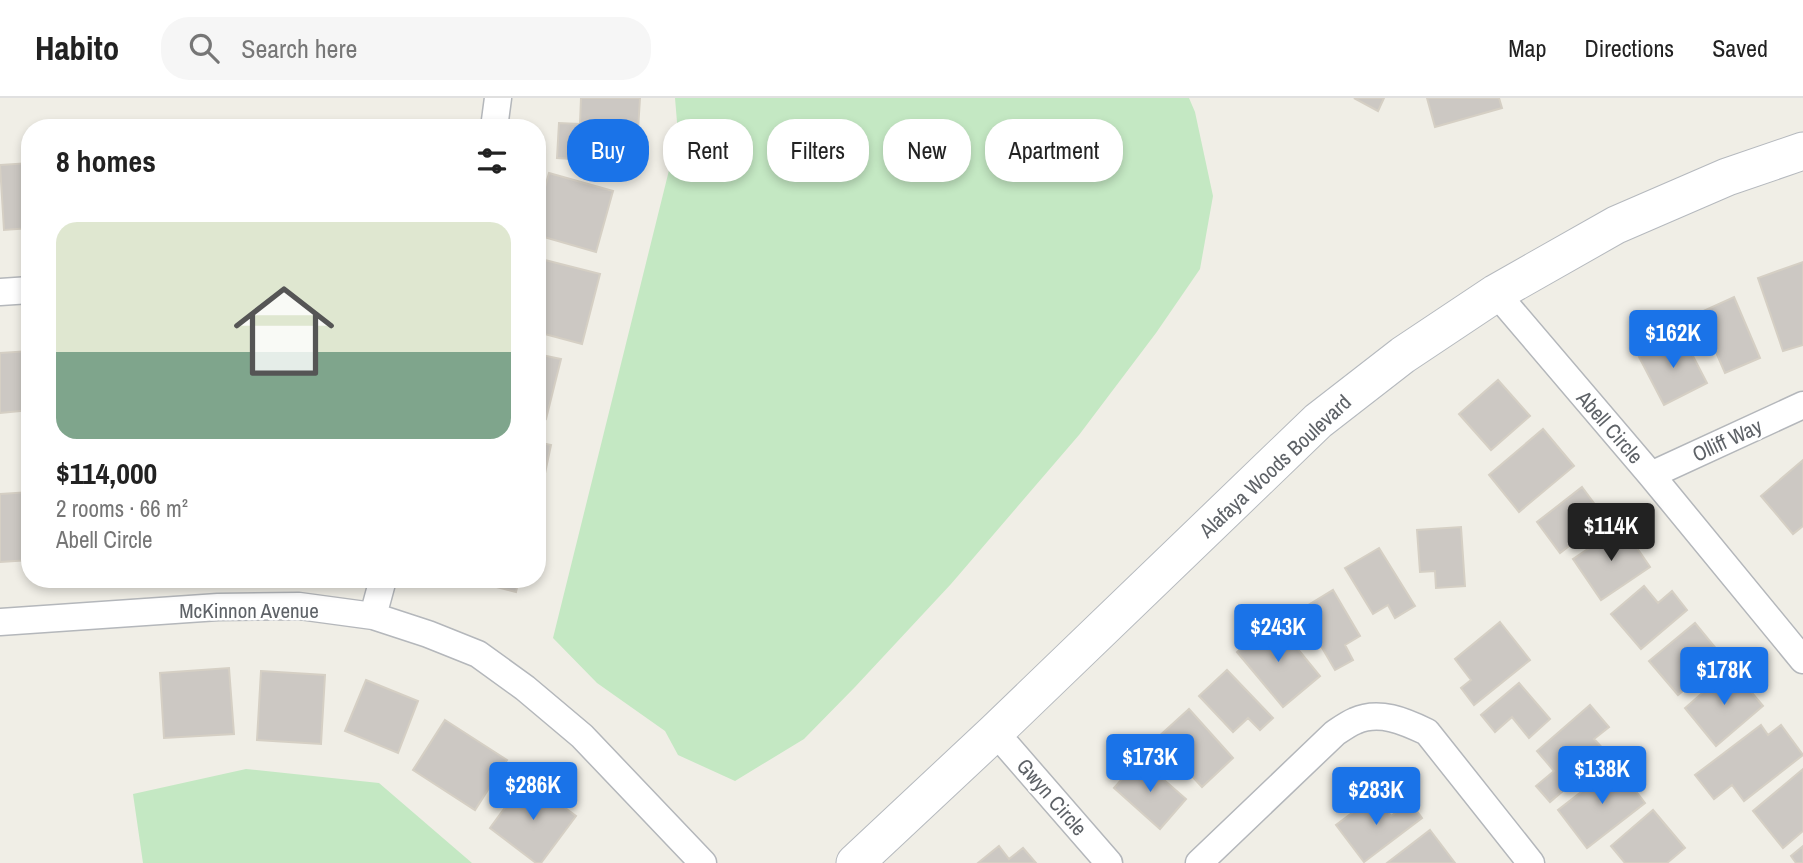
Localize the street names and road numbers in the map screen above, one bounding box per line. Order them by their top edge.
street label: Abell Circle [1570,384,1650,470]
street label: Alafaya Woods Boulevard [1192,388,1357,545]
street label: Olliff Way [1687,411,1767,469]
street label: McKinnon Avenue [179,596,319,625]
street label: Gwyn Circle [1010,752,1094,842]

